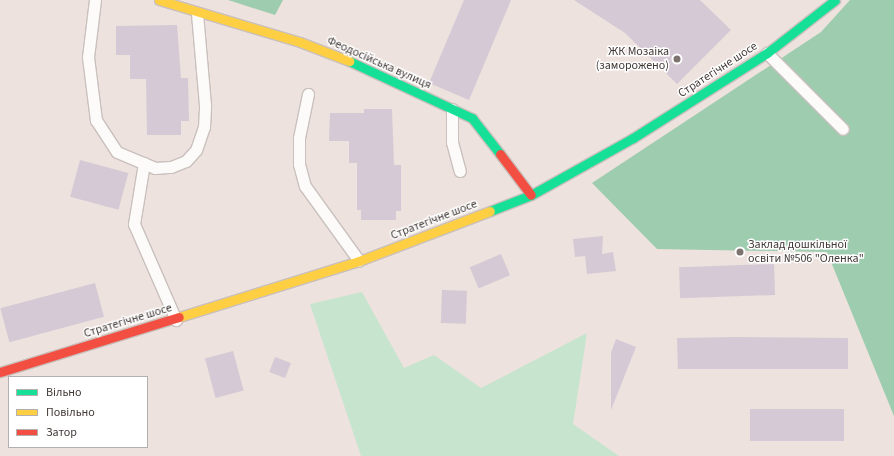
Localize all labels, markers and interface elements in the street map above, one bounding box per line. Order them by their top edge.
street label: Феодосійська вулиця [325,34,433,92]
street label: Стратегічне шосе [676,39,760,101]
place label: ЖК Мозаіка (заморожено) [596,45,669,73]
marker: ЖК Мозаіка (заморожено) [672,54,682,64]
street label: Стратегічне шосе [389,197,479,243]
place label: Заклад дошкільної освіти №506 "Оленка" [748,238,864,266]
marker: Заклад дошкільної освіти №506 "Оленка" [735,247,745,257]
street label: Стратегічне шосе [82,301,174,341]
legend [8,376,148,448]
text: Вільно [46,384,82,401]
text: Повільно [46,404,95,421]
text: Затор [46,424,77,441]

